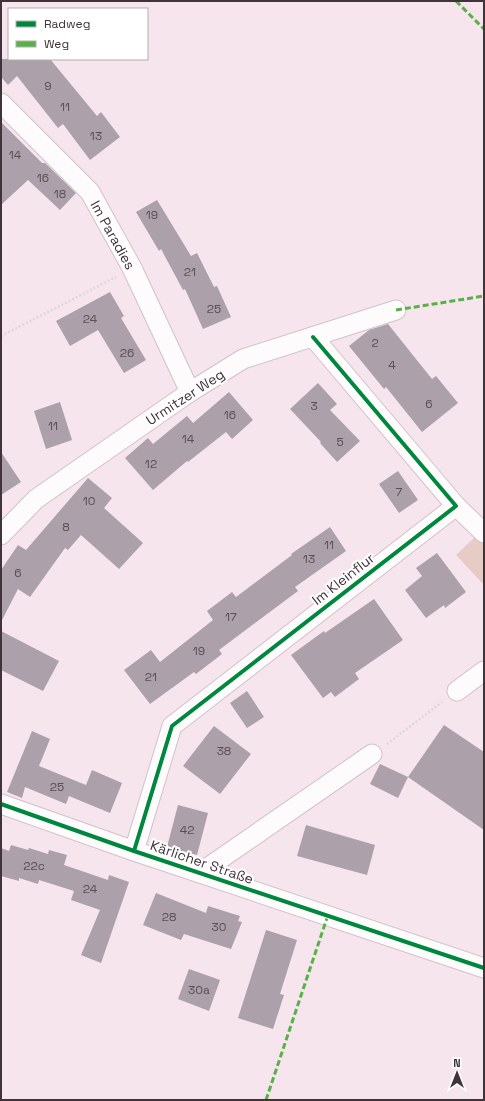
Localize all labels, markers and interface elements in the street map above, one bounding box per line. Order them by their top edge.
legend [8,8,148,60]
text: Radweg [44,16,90,32]
text: Weg [44,36,69,52]
house number: 9 [44,78,52,94]
house number: 11 [60,99,70,115]
house number: 13 [90,128,102,144]
house number: 14 [9,147,22,163]
house number: 16 [37,170,49,186]
house number: 18 [54,186,66,202]
street label: Im Paradies [87,197,139,273]
house number: 19 [146,207,158,223]
house number: 21 [184,264,196,280]
house number: 25 [207,301,221,317]
house number: 24 [83,311,98,327]
house number: 2 [371,335,379,351]
house number: 26 [120,345,134,361]
house number: 4 [388,357,396,373]
street label: Urmitzer Weg [142,365,228,429]
house number: 6 [425,396,433,412]
house number: 3 [310,398,318,414]
house number: 16 [224,407,236,423]
house number: 11 [48,418,58,434]
house number: 14 [182,431,195,447]
house number: 5 [336,434,344,450]
house number: 12 [145,456,157,472]
house number: 7 [396,484,403,500]
house number: 10 [83,493,95,509]
house number: 8 [62,519,70,535]
house number: 11 [324,537,334,553]
street label: Im Kleinflur [308,549,378,609]
house number: 13 [303,551,315,567]
house number: 6 [14,565,22,581]
house number: 17 [225,609,237,625]
house number: 19 [193,643,205,659]
house number: 21 [145,669,157,685]
house number: 38 [217,743,231,759]
house number: 25 [50,779,64,795]
house number: 42 [180,822,194,838]
street label: Kärlicher Straße [148,836,256,888]
house number: 22c [23,858,45,874]
house number: 24 [83,881,98,897]
house number: 28 [162,909,176,925]
house number: 30 [212,919,226,935]
house number: 30a [188,982,210,998]
north arrow [437,1053,477,1093]
text: N [453,1056,461,1070]

